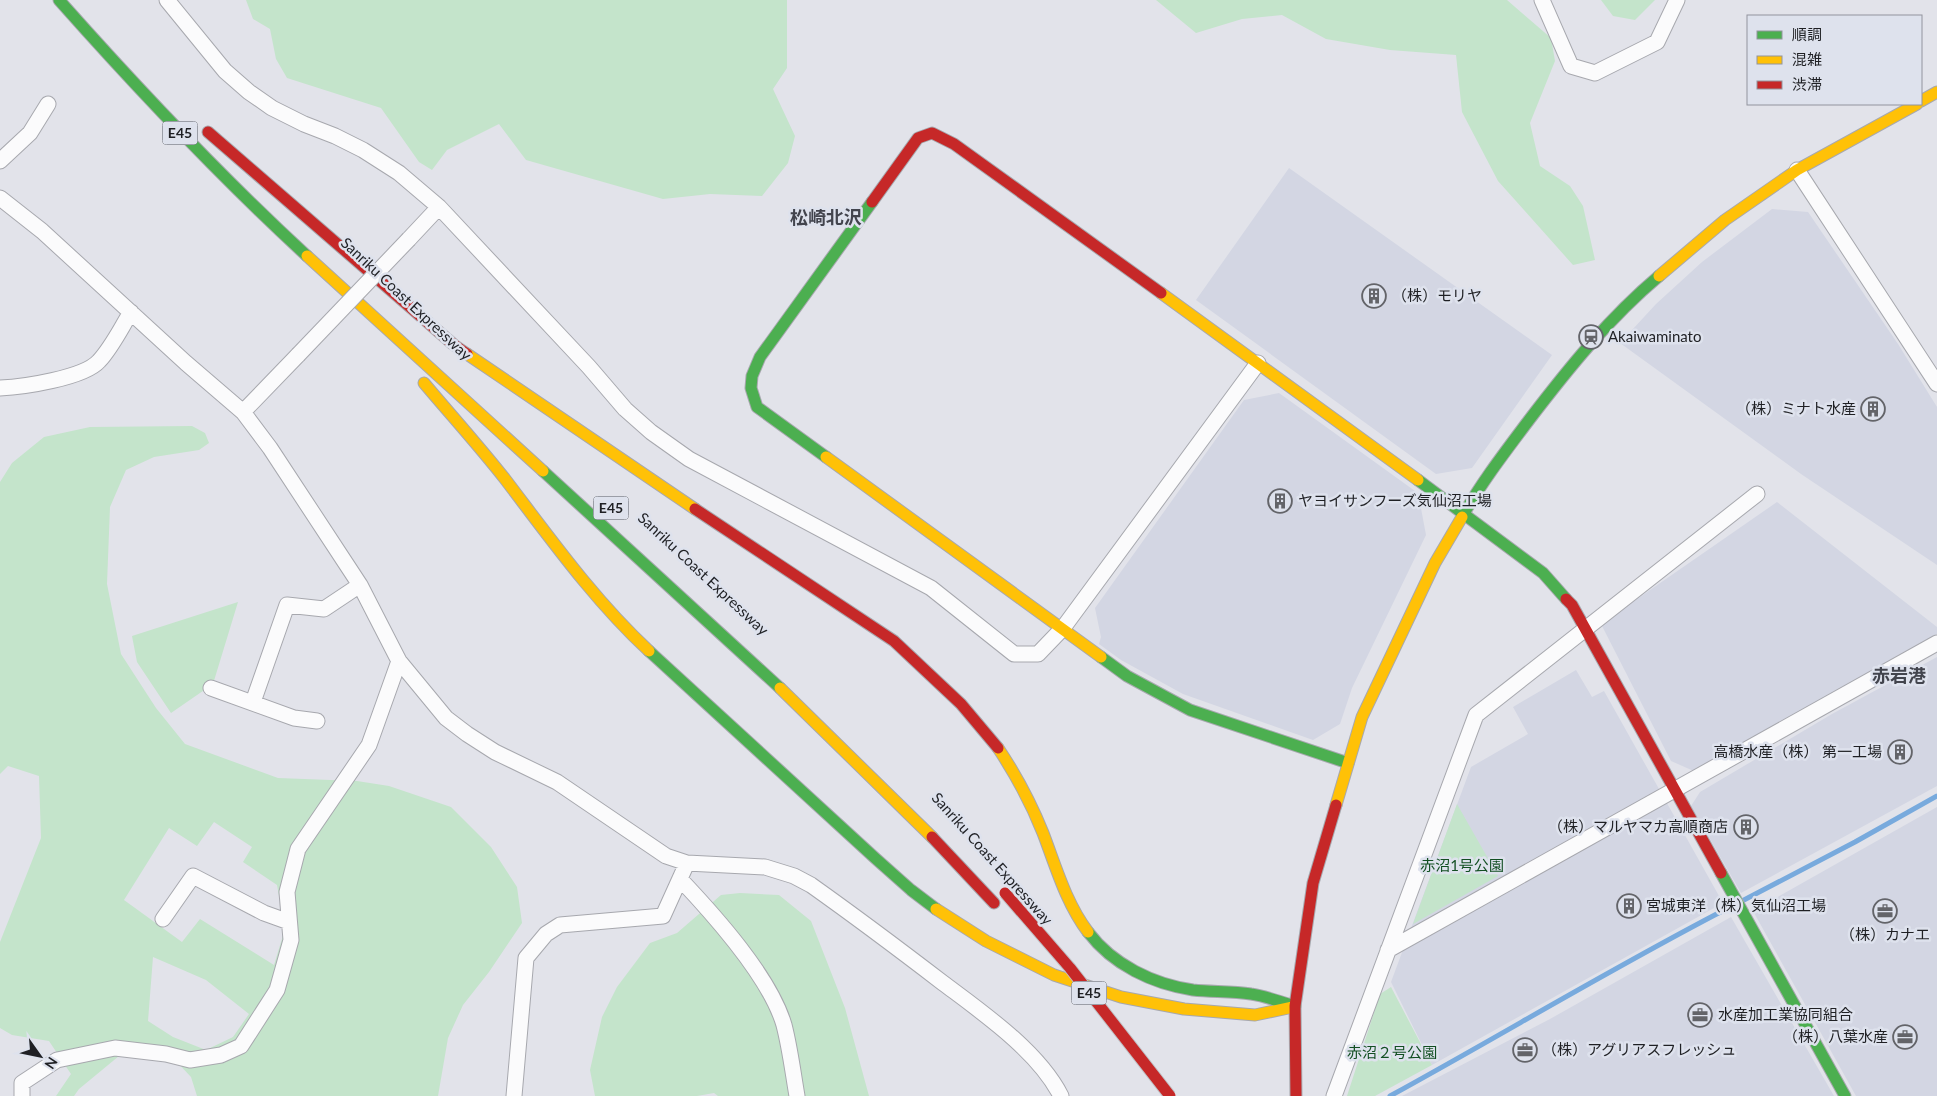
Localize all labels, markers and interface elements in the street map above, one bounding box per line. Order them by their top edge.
legend [1747,15,1922,105]
text: 順調 [1792,25,1822,43]
text: 混雑 [1792,50,1822,68]
text: 渋滞 [1792,75,1822,93]
road number: E45 [162,122,198,144]
district label: 松崎北沢 [790,206,862,228]
street label: Sanriku Coast Expressway [338,233,476,364]
building icon: （株）モリヤ [1361,283,1387,309]
place label: （株）モリヤ [1392,286,1482,304]
station icon: Akaiwaminato [1578,324,1604,350]
place label: Akaiwaminato [1608,327,1701,345]
building icon: （株）ミナト水産 [1860,396,1886,422]
place label: （株）ミナト水産 [1736,399,1856,417]
building icon: ヤヨイサンフーズ気仙沼工場 [1267,488,1293,514]
place label: ヤヨイサンフーズ気仙沼工場 [1298,491,1492,509]
road number: E45 [594,496,628,520]
street label: Sanriku Coast Expressway [635,508,773,639]
district label: 赤岩港 [1872,664,1926,686]
building icon: 高橋水産（株） 第一工場 [1887,739,1913,765]
place label: 高橋水産（株） 第一工場 [1713,742,1882,760]
street label: Sanriku Coast Expressway [929,789,1057,928]
building icon: （株）マルヤマカ高順商店 [1733,814,1759,840]
place label: （株）マルヤマカ高順商店 [1548,817,1728,835]
park label: 赤沼1号公園 [1420,856,1504,874]
building icon: 宮城東洋（株）気仙沼工場 [1616,893,1642,919]
place label: 宮城東洋（株）気仙沼工場 [1646,896,1826,914]
office icon: （株）カナエ [1872,898,1898,924]
place label: （株）カナエ [1840,925,1930,943]
road number: E45 [1072,981,1106,1004]
office icon: 水産加工業協同組合 [1687,1002,1713,1028]
place label: 水産加工業協同組合 [1718,1005,1853,1023]
office icon: （株）八葉水産 [1892,1024,1918,1050]
place label: （株）八葉水産 [1783,1027,1888,1045]
north arrow [15,1031,65,1081]
office icon: （株）アグリアスフレッシュ [1512,1037,1538,1063]
place label: （株）アグリアスフレッシュ [1542,1040,1736,1058]
park label: 赤沼２号公園 [1347,1043,1437,1061]
text: N [41,1054,61,1073]

